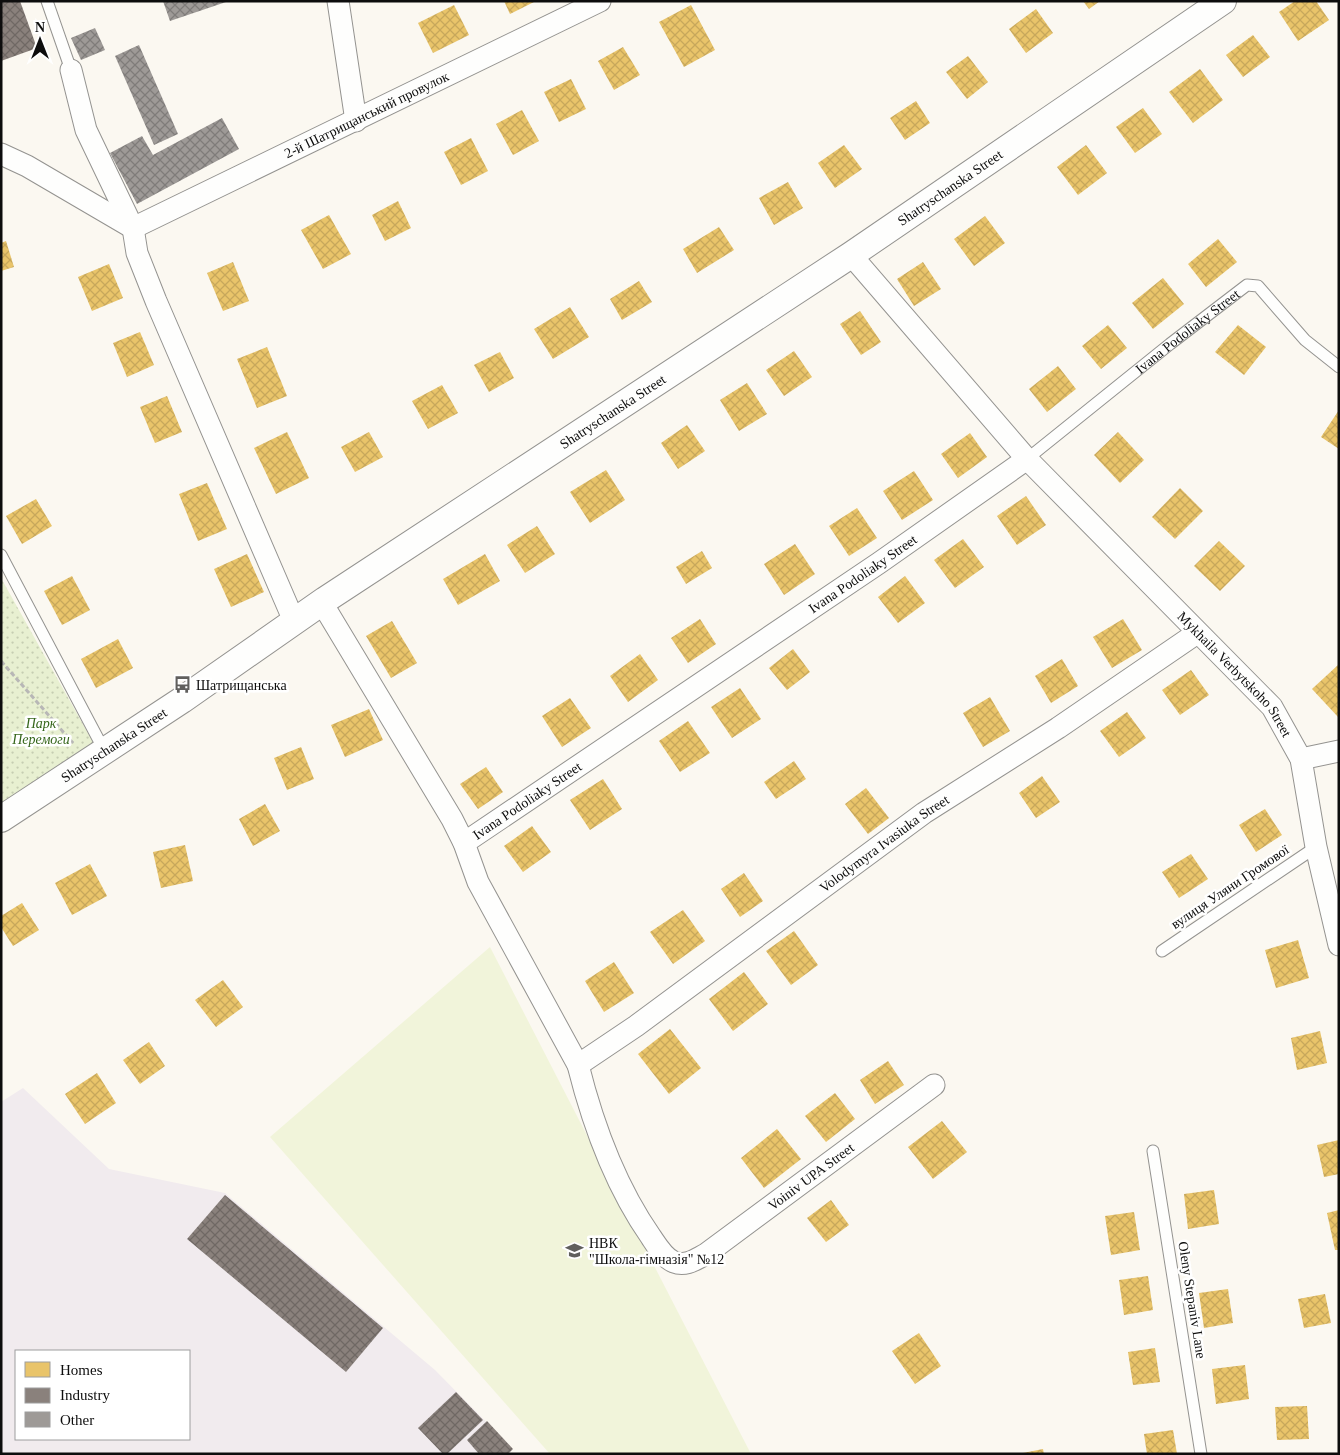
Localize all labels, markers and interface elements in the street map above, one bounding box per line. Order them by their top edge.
north arrow [15,15,65,65]
text: N [35,20,45,35]
street label: 2-й Шатрищанський провулок [282,68,451,161]
street label: Shatryschanska Street [895,146,1005,228]
street label: Ivana Podoliaky Street [1132,286,1242,376]
street label: Shatryschanska Street [557,371,668,451]
street label: Ivana Podoliaky Street [806,531,920,616]
street label: Mykhaila Verbytskoho Street [1175,609,1295,739]
bus stop icon: Шатрищанська [172,675,192,695]
place label: Шатрищанська [196,678,287,693]
street label: Shatryschanska Street [58,705,170,785]
park label: Парк Перемоги [11,716,70,747]
street label: Ivana Podoliaky Street [470,759,584,842]
street label: Volodymyra Ivasiuka Street [816,792,952,895]
street label: вулиця Уляни Громової [1168,842,1292,932]
street label: Voiniv UPA Street [765,1140,857,1213]
place label: НВК "Школа-гімназія" №12 [589,1236,724,1267]
street label: Oleny Stepaniv Lane [1175,1240,1209,1360]
school or university icon: НВК "Школа-гімназія" №12 [565,1241,585,1261]
legend [15,1350,190,1440]
text: Homes [60,1362,103,1378]
text: Industry [60,1387,110,1403]
text: Other [60,1412,94,1428]

